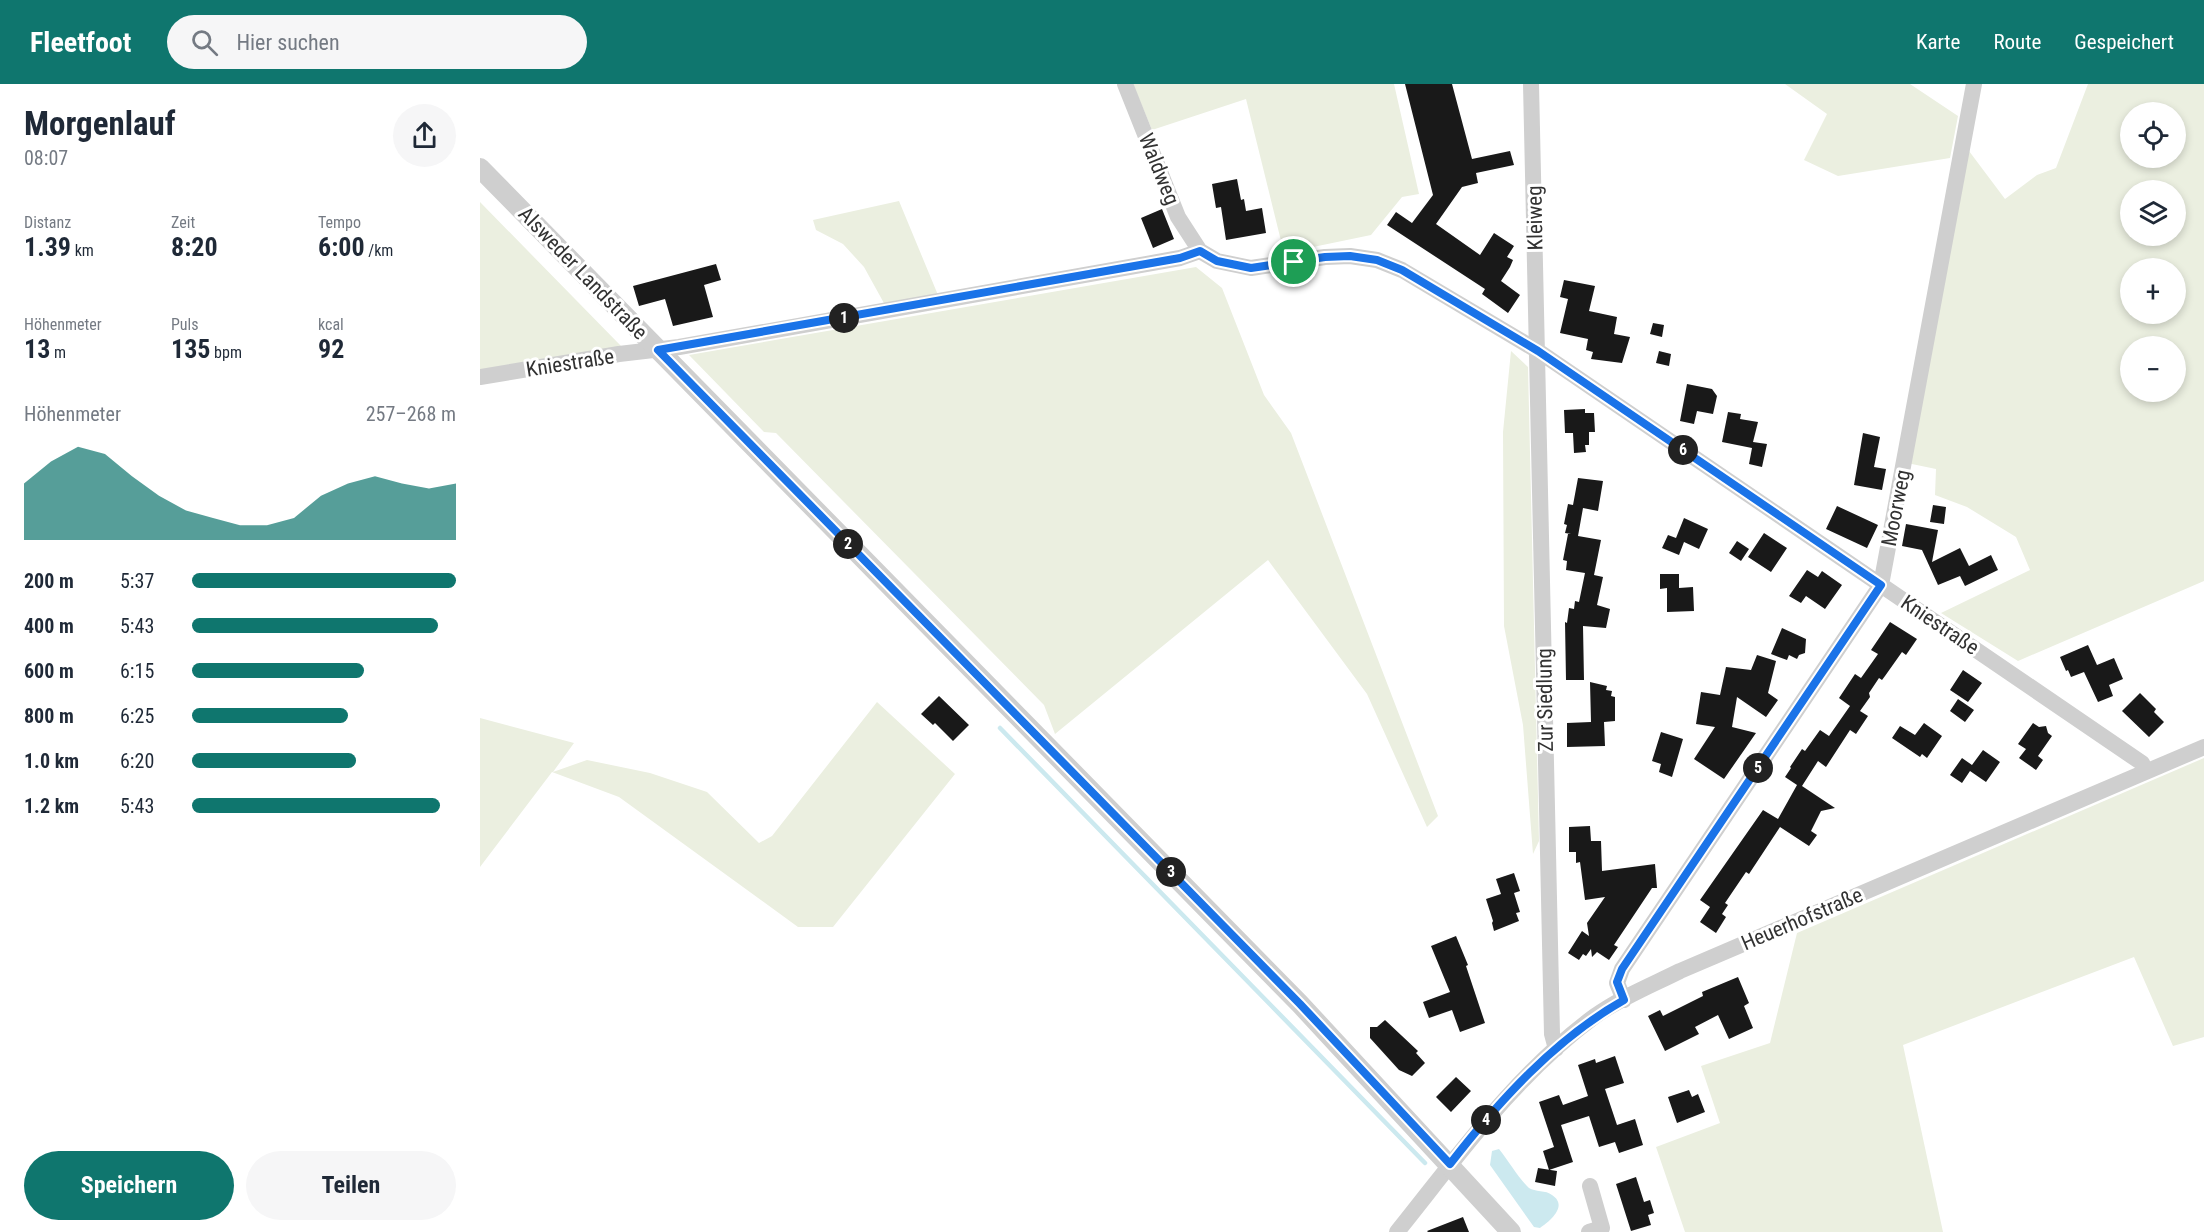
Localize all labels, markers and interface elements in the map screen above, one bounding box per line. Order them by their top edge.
search box [167,15,587,69]
text: Fleetfoot [30,26,131,59]
icon: search [188,26,221,59]
text: Hier suchen [236,30,340,55]
text: Karte [1916,30,1960,54]
text: Route [1993,30,2041,54]
text: Gespeichert [2074,30,2174,54]
map controls [2120,102,2186,402]
button: locate [2120,102,2186,168]
text: Morgenlauf [24,104,176,143]
button: share [393,104,456,167]
street label: Waldweg [1134,130,1184,208]
text: 08:07 [24,146,68,170]
button: layers [2120,180,2186,246]
street label: Kleiweg [1522,185,1548,251]
street label: Alsweder Landstraße [514,202,652,344]
text: Distanz [24,213,71,232]
text: Zeit [171,213,195,232]
text: Tempo [318,213,361,232]
text: 1.39 [24,232,71,262]
text: 8:20 [171,232,218,262]
text: 6:00 [318,232,365,262]
pin [1268,236,1319,287]
text: km [71,241,94,260]
text: /km [365,241,393,260]
icon: arrive [1277,245,1310,278]
button: + [2120,258,2186,324]
pin: 1 [829,303,859,333]
text: 1 [840,308,848,327]
text: Höhenmeter [24,315,102,334]
text: Puls [171,315,199,334]
text: kcal [318,315,344,334]
text: 13 [24,334,50,364]
text: 135 [171,334,210,364]
text: 92 [318,334,344,364]
button: − [2120,336,2186,402]
text: m [50,343,66,362]
text: bpm [210,343,242,362]
street label: Kniestraße [524,344,616,382]
text: Höhenmeter [24,402,121,426]
text: 257–268 m [366,402,456,426]
pin: 6 [1668,435,1698,465]
text: 6 [1679,440,1687,459]
street label: Moorweg [1877,468,1915,548]
pin: 2 [833,529,863,559]
text: 2 [844,534,852,553]
text: 200 m [24,569,74,593]
text: 5:37 [120,569,154,593]
street label: Kniestraße [1897,590,1984,660]
text: 400 m [24,614,74,638]
text: 5:43 [120,614,154,638]
street label: Zur Siedlung [1532,648,1558,752]
text: 600 m [24,659,74,683]
text: 6:15 [120,659,154,683]
text: 800 m [24,704,74,728]
text: 6:25 [120,704,154,728]
text: 1.0 km [24,749,79,773]
text: 6:20 [120,749,154,773]
pin: 5 [1743,753,1773,783]
text: 5 [1754,758,1762,777]
text: 1.2 km [24,794,79,818]
text: 5:43 [120,794,154,818]
pin: 3 [1156,857,1186,887]
text: 3 [1167,862,1175,881]
street label: Heuerhofstraße [1738,883,1866,955]
pin: 4 [1471,1105,1501,1135]
text: 4 [1482,1110,1490,1129]
button: Speichern [24,1151,234,1220]
button: Teilen [246,1151,456,1220]

